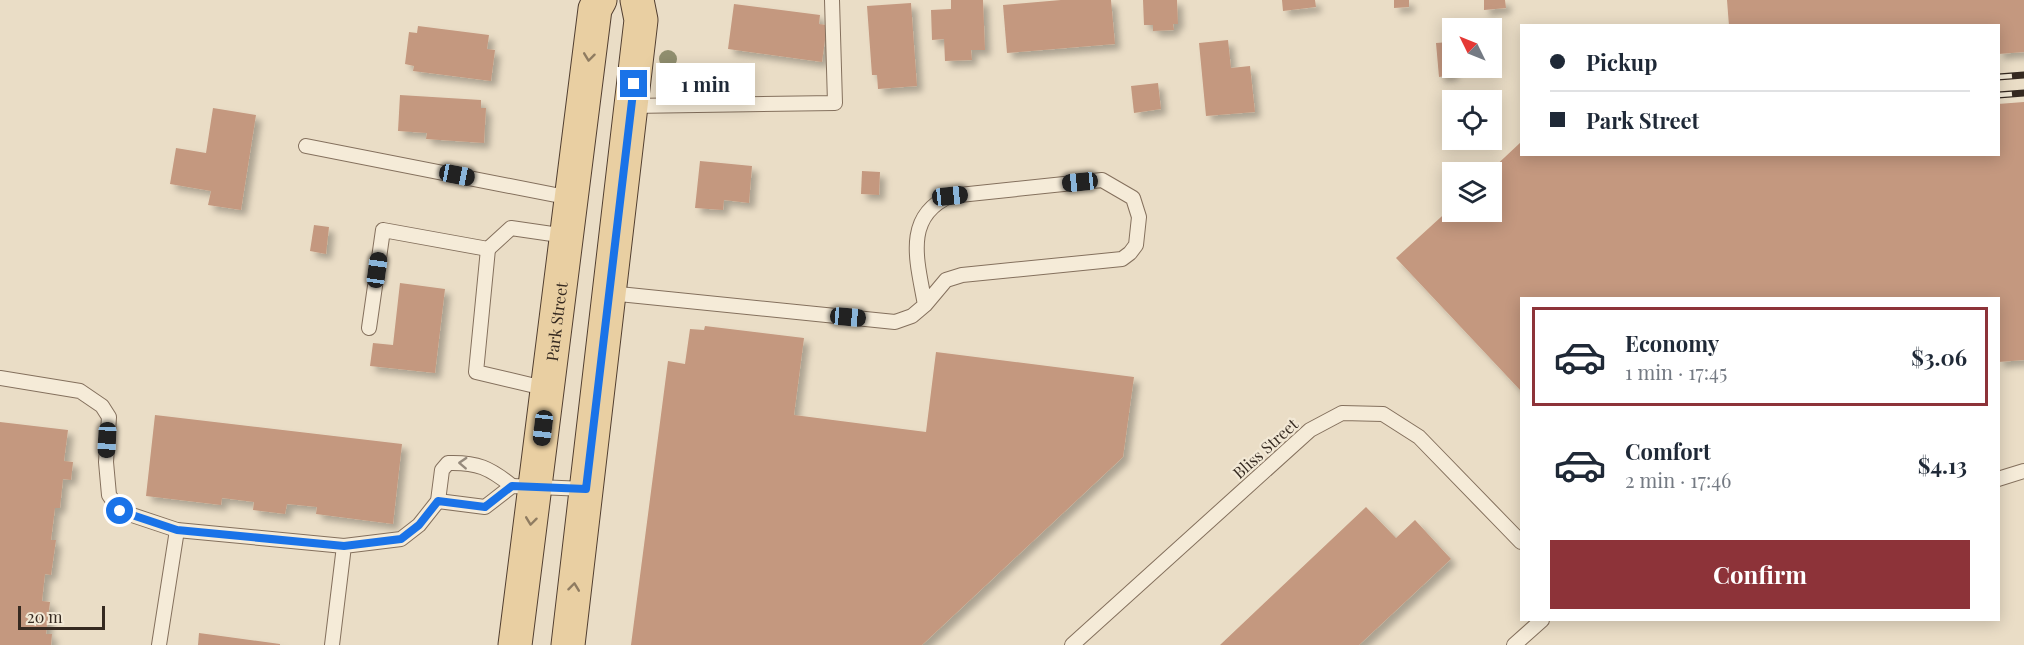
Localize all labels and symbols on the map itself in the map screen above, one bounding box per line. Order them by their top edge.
north arrow [1442,18,1502,78]
one-way arrow [584,52,596,61]
callout: 1 min [655,63,754,105]
route end [620,70,647,97]
car [438,163,476,187]
car [1061,171,1099,193]
car [931,185,969,207]
car [366,251,388,289]
street label: Park Street [540,280,571,362]
car [829,306,867,328]
car [532,409,554,447]
street label: Bliss Street [1228,413,1302,483]
car [97,422,117,458]
one-way arrow [458,457,468,470]
route start [106,497,133,524]
one-way arrow [525,517,538,526]
one-way arrow [568,582,580,591]
scale bar [18,603,105,630]

